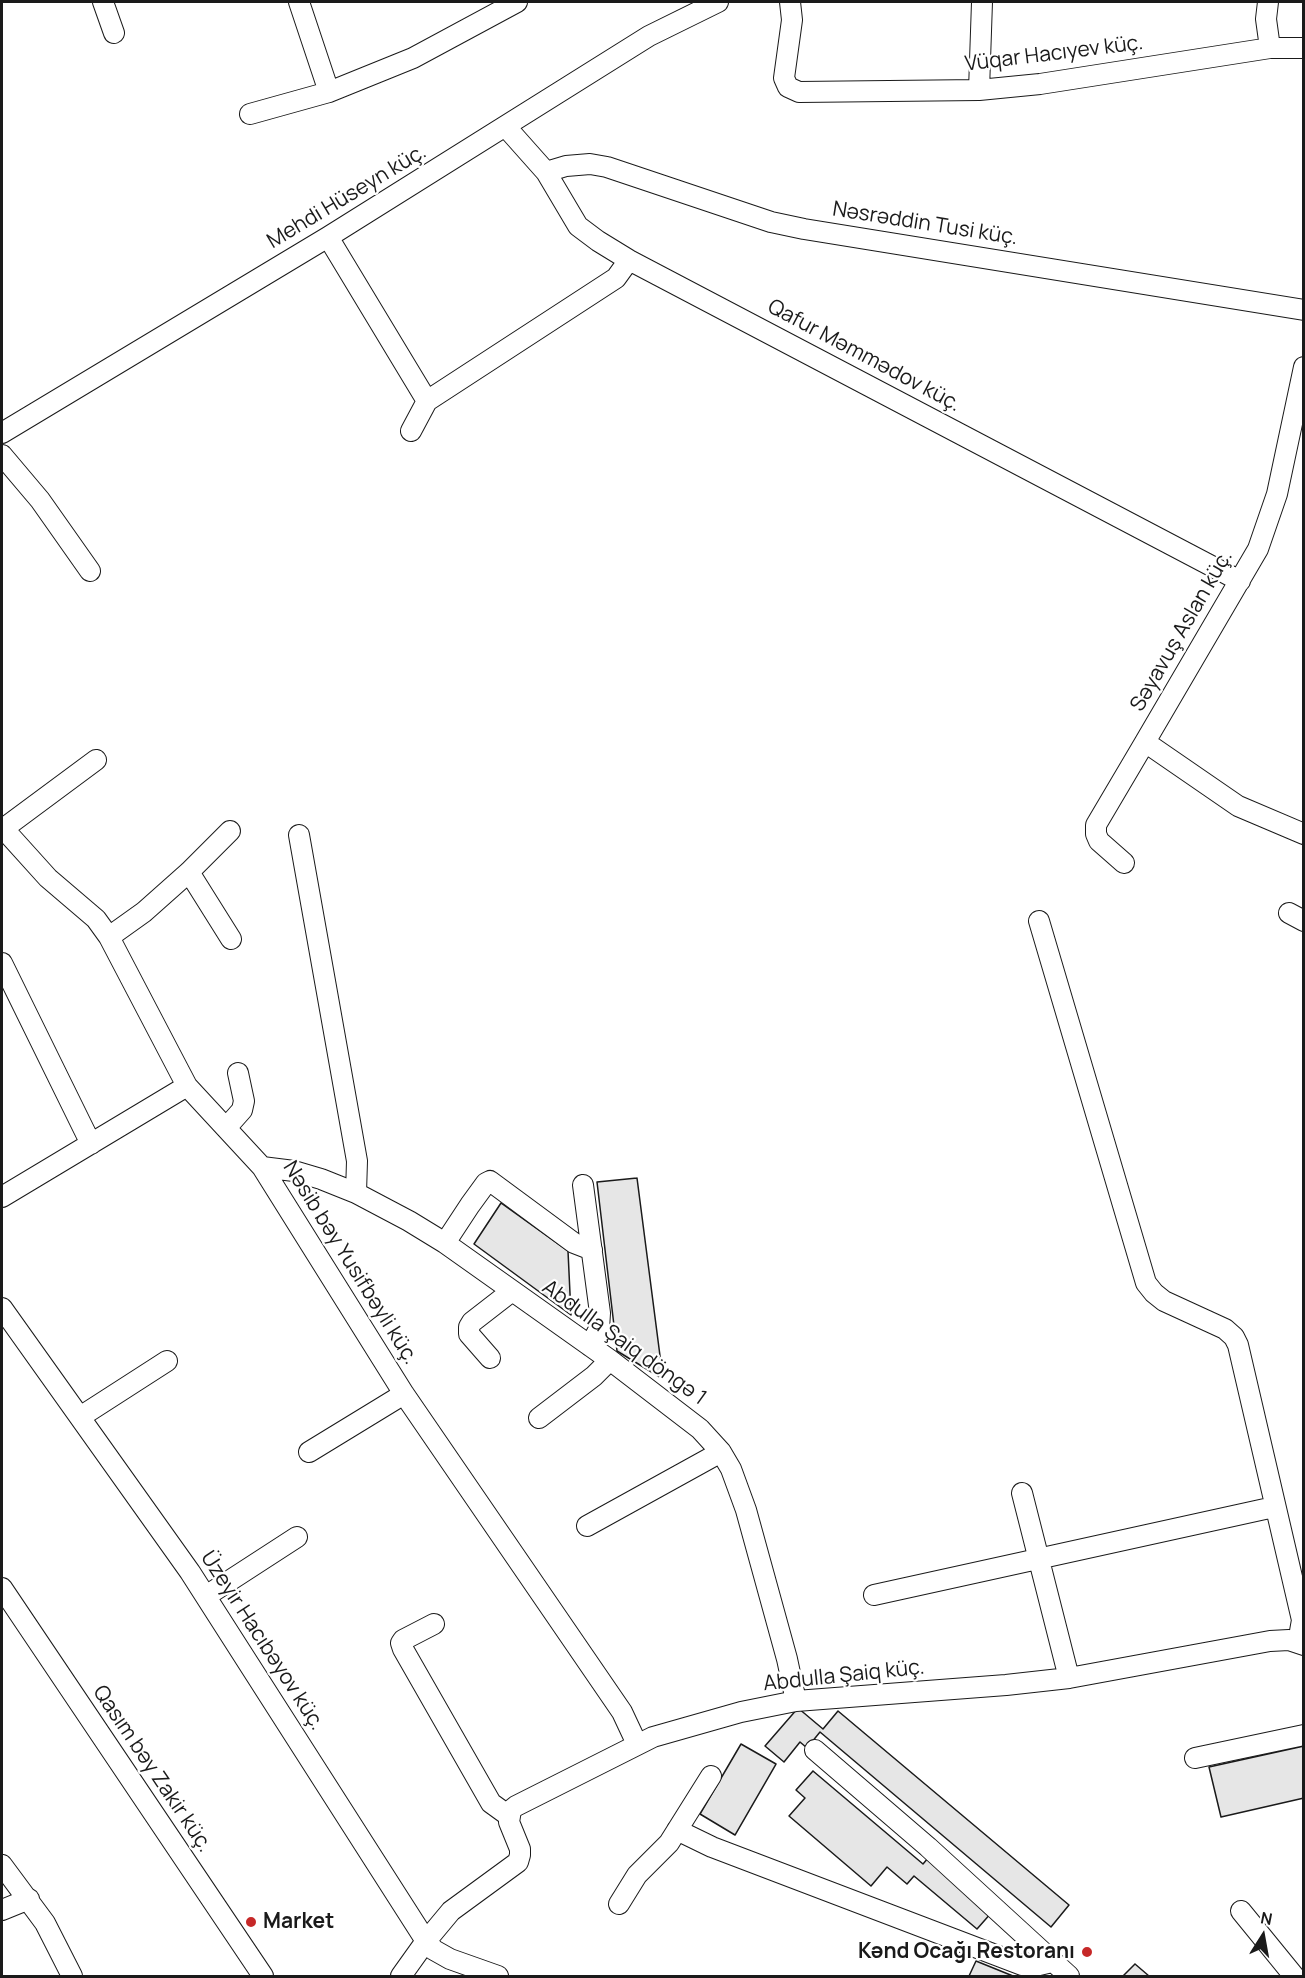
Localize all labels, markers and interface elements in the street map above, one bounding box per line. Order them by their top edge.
street label: Vüqar Hacıyev küç. [963,31,1145,77]
street label: Mehdi Hüseyn küç. [263,140,431,254]
street label: Nəsrəddin Tusi küç. [831,197,1019,251]
street label: Qafur Məmmədov küç. [763,294,965,418]
street label: Səyavuş Aslan küç. [1126,546,1238,716]
street label: Nəsib bəy Yusifbəyli küç. [277,1157,423,1369]
street label: Abdulla Şaiq döngə 1 [537,1275,711,1411]
street label: Üzeyir Hacıbəyov küç. [195,1547,329,1735]
street label: Abdulla Şaiq küç. [762,1655,926,1697]
street label: Qasım bəy Zakir küç. [87,1681,217,1857]
north arrow [1233,1906,1293,1966]
text: N [1259,1906,1274,1930]
place label: Market [263,1909,334,1935]
marker: Market [244,1915,258,1929]
place label: Kənd Ocağı Restoranı [858,1939,1075,1965]
marker: Kənd Ocağı Restoranı [1080,1945,1094,1959]

